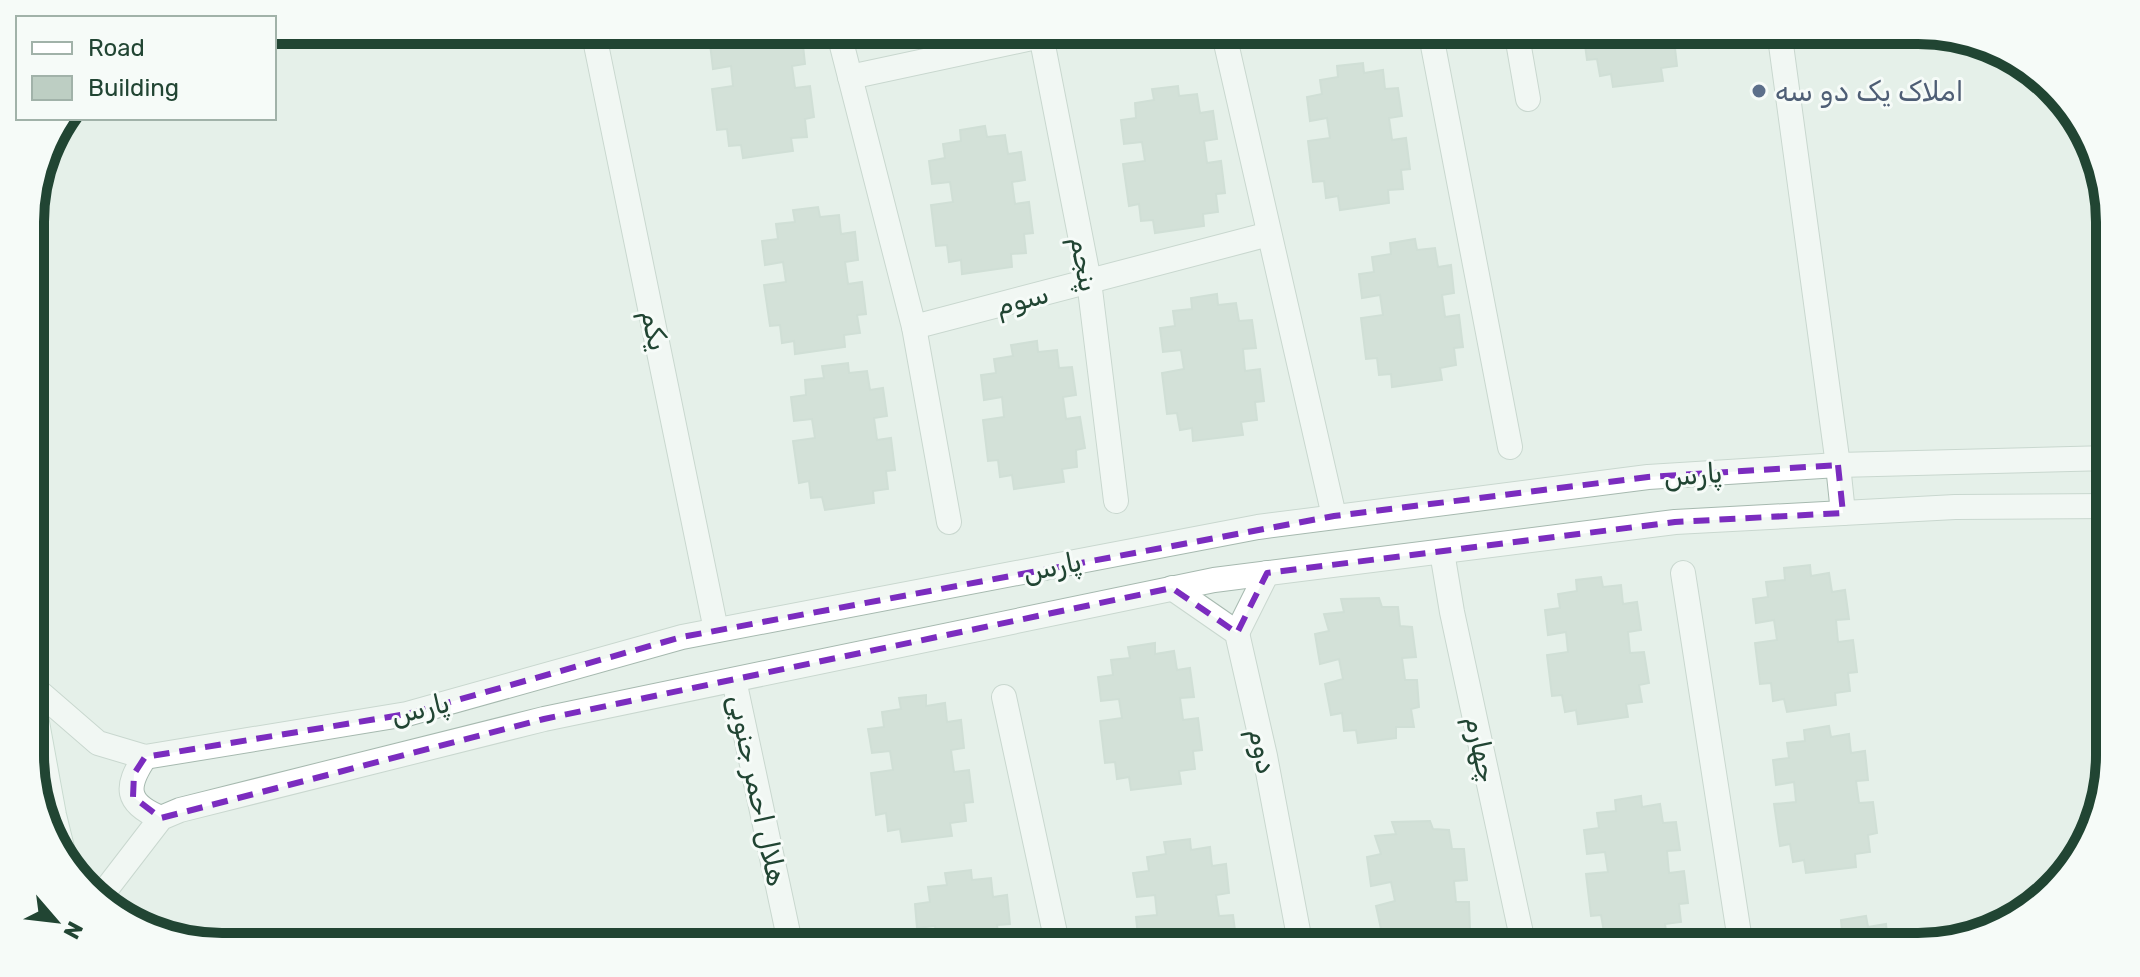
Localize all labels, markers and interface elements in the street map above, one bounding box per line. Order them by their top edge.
legend [16,16,276,120]
text: Road [88,34,145,62]
text: Building [88,74,179,102]
place label: املاک یک دو سه [1775,75,1964,108]
marker: املاک یک دو سه [1750,82,1768,100]
street label: پنجم [1061,234,1106,295]
street label: سوم [992,277,1053,324]
street label: یکم [632,307,675,354]
street label: پارس [1662,456,1724,495]
street label: پارس [1020,545,1085,590]
street label: پارس [388,686,453,733]
street label: هلال احمر جنوبی [721,691,794,889]
street label: چهارم [1456,713,1505,786]
street label: دوم [1240,725,1283,777]
north arrow [16,881,96,961]
text: N [58,917,89,943]

